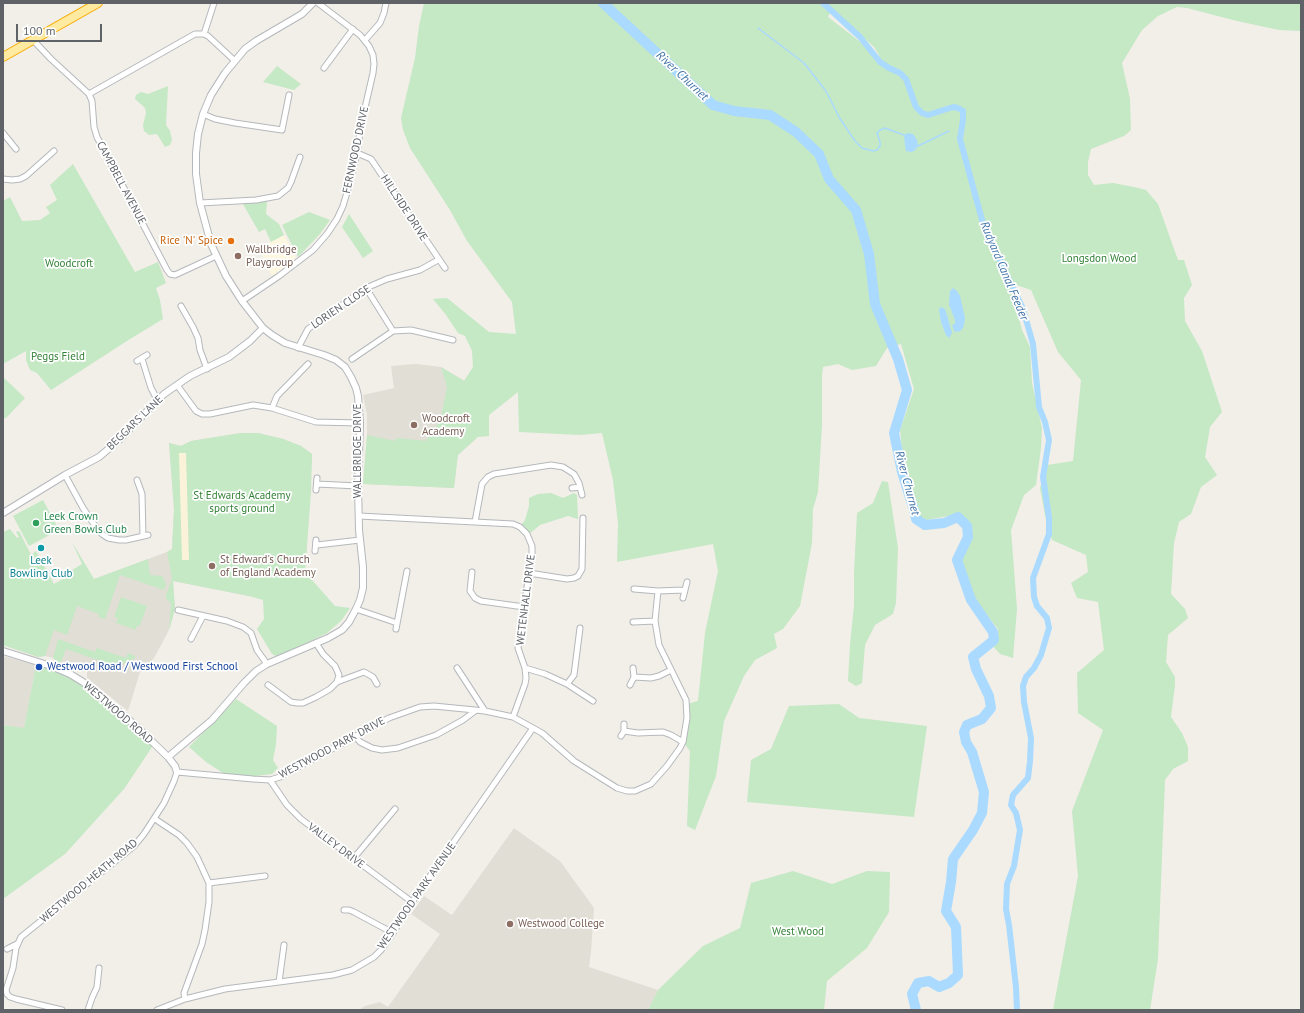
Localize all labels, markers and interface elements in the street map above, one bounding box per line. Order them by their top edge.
scale bar [18,16,104,42]
text: 100 m [23,23,56,38]
water label: River Churnet [653,48,711,104]
street label: FERNWOOD DRIVE [340,105,372,195]
street label: CAMPBELL AVENUE [93,139,149,227]
street label: HILLSIDE DRIVE [378,172,430,244]
water label: Rudyard Canal Feeder [977,219,1031,323]
place label: Rice 'N' Spice [160,234,223,248]
marker: Rice 'N' Spice [226,236,236,246]
place label: Wallbridge Playgroup [246,243,297,269]
marker: Wallbridge Playgroup [233,251,243,261]
park label: Longsdon Wood [1062,252,1136,266]
park label: Woodcroft [45,257,93,271]
street label: LORIEN CLOSE [309,282,373,332]
park label: Peggs Field [31,350,85,364]
street label: BEGGARS LANE [104,393,166,453]
street label: WALLBRIDGE DRIVE [351,404,365,498]
place label: Woodcroft Academy [422,412,470,438]
marker: Woodcroft Academy [409,420,419,430]
water label: River Churnet [891,449,923,517]
park label: St Edwards Academy sports ground [193,489,291,515]
place label: Leek Crown Green Bowls Club [44,510,127,536]
marker: Leek Crown Green Bowls Club [31,518,41,528]
marker: Leek Bowling Club [36,543,46,553]
place label: St Edward's Church of England Academy [220,553,316,579]
place label: Leek Bowling Club [10,554,72,580]
street label: WETENHALL DRIVE [514,554,538,646]
marker: St Edward's Church of England Academy [207,561,217,571]
place label: Westwood Road / Westwood First School [47,660,238,674]
marker: Westwood Road / Westwood First School [34,662,44,672]
street label: WESTWOOD ROAD [80,679,156,747]
street label: WESTWOOD PARK DRIVE [277,714,387,782]
street label: VALLEY DRIVE [305,820,367,872]
street label: WESTWOOD HEATH ROAD [38,836,140,926]
street label: WESTWOOD PARK AVENUE [375,840,459,952]
place label: Westwood College [518,917,604,931]
marker: Westwood College [505,919,515,929]
park label: West Wood [772,925,824,939]

